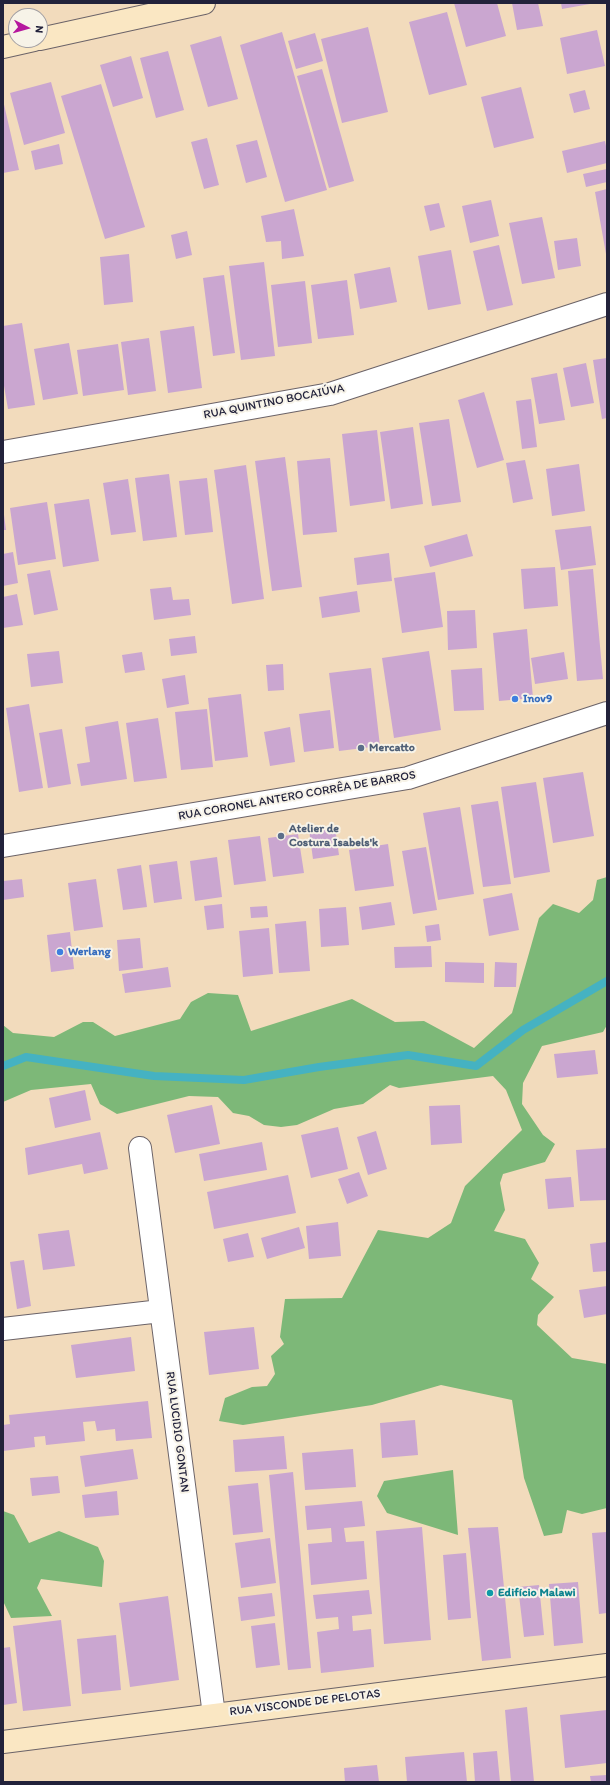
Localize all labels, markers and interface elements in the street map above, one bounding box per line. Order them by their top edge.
north arrow [8,8,48,48]
text: N [33,25,46,34]
street label: RUA QUINTINO BOCAIÚVA [202,381,346,423]
place label: Inov9 [523,692,552,706]
marker: Inov9 [510,694,520,704]
place label: Mercatto [369,741,415,755]
marker: Mercatto [356,743,366,753]
street label: RUA CORONEL ANTERO CORRÊA DE BARROS [177,768,417,824]
place label: Atelier de Costura Isabels'k [289,822,378,850]
marker: Atelier de Costura Isabels'k [276,831,286,841]
place label: Werlang [68,945,111,959]
marker: Werlang [55,947,65,957]
street label: RUA LUCIDIO GONTAN [162,1371,192,1493]
place label: Edifício Malawi [498,1586,576,1600]
marker: Edifício Malawi [485,1588,495,1598]
street label: RUA VISCONDE DE PELOTAS [229,1687,381,1719]

